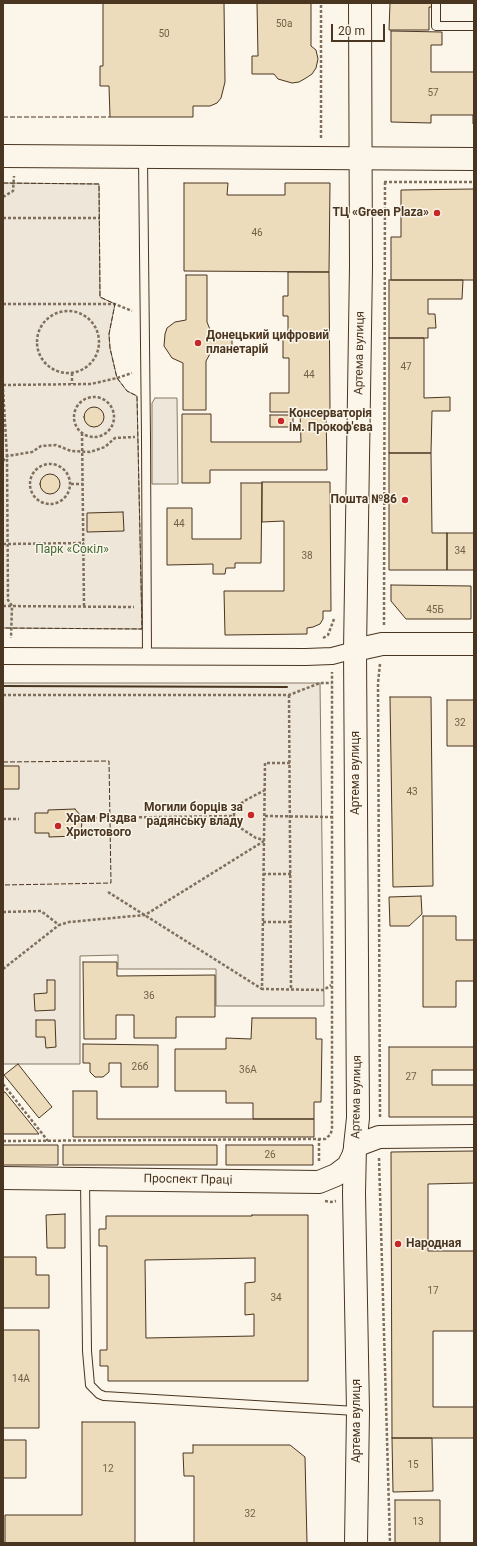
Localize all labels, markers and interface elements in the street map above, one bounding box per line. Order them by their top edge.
scale bar [333,16,387,42]
house number: 50а [276,18,292,30]
text: 20 m [338,24,365,38]
house number: 50 [158,28,170,40]
house number: 57 [427,87,439,99]
place label: ТЦ «Green Plaza» [332,206,429,220]
marker: ТЦ «Green Plaza» [432,208,442,218]
house number: 46 [251,227,263,239]
street label: Артема вулиця [352,311,368,395]
place label: Донецький цифровий планетарій [206,329,329,357]
marker: Донецький цифровий планетарій [193,338,203,348]
house number: 47 [400,361,412,373]
house number: 44 [303,369,315,381]
place label: Консерваторія ім. Прокоф'єва [289,407,373,435]
marker: Консерваторія ім. Прокоф'єва [276,416,286,426]
place label: Пошта №86 [330,493,397,507]
marker: Пошта №86 [400,495,410,505]
house number: 44 [173,518,185,530]
park label: Парк «Сокіл» [35,543,109,557]
house number: 34 [454,545,466,557]
house number: 38 [301,550,313,562]
house number: 45Б [426,604,444,616]
house number: 32 [454,717,466,729]
street label: Артема вулиця [349,731,363,815]
house number: 43 [406,786,418,798]
place label: Могили борців за радянську владу [144,801,243,829]
marker: Могили борців за радянську владу [246,810,256,820]
place label: Храм Різдва Христового [66,812,137,840]
marker: Храм Різдва Христового [53,821,63,831]
house number: 36 [143,990,155,1002]
street label: Артема вулиця [349,1055,365,1139]
house number: 26б [132,1061,148,1073]
house number: 36А [239,1064,257,1076]
house number: 27 [405,1071,417,1083]
house number: 26 [264,1149,276,1161]
street label: Проспект Праці [143,1172,233,1188]
place label: Народная [406,1237,461,1251]
marker: Народная [393,1239,403,1249]
house number: 17 [427,1285,439,1297]
house number: 34 [270,1292,282,1304]
house number: 14А [12,1373,30,1385]
street label: Артема вулиця [350,1379,364,1463]
house number: 15 [407,1459,419,1471]
house number: 12 [102,1463,114,1475]
house number: 32 [244,1508,256,1520]
house number: 13 [412,1516,424,1528]

